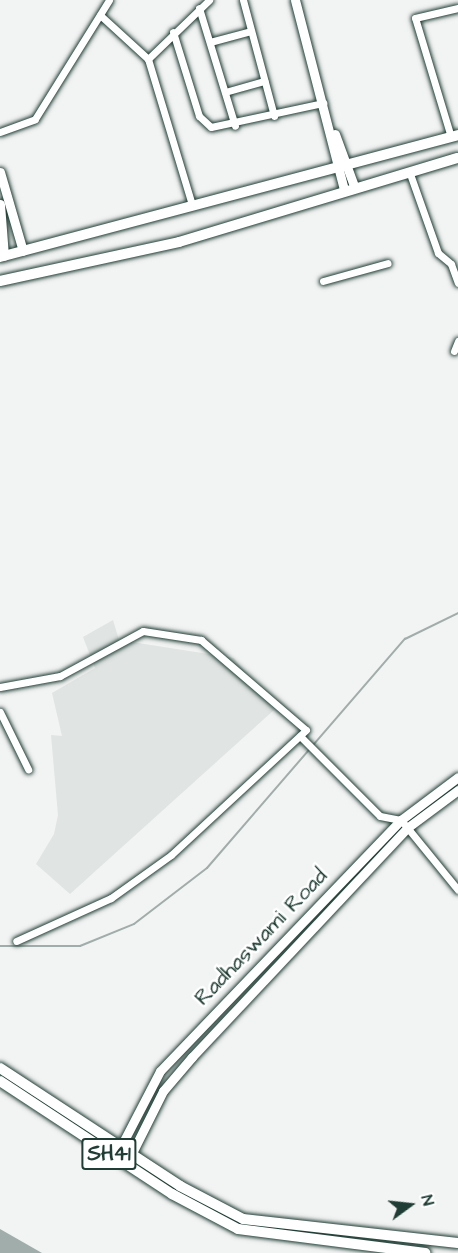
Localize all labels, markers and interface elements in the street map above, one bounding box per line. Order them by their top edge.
street label: Radhaswami Road [189,863,333,1011]
road number: SH41 [80,1136,138,1172]
north arrow [380,1175,440,1235]
text: N [415,1193,439,1208]

